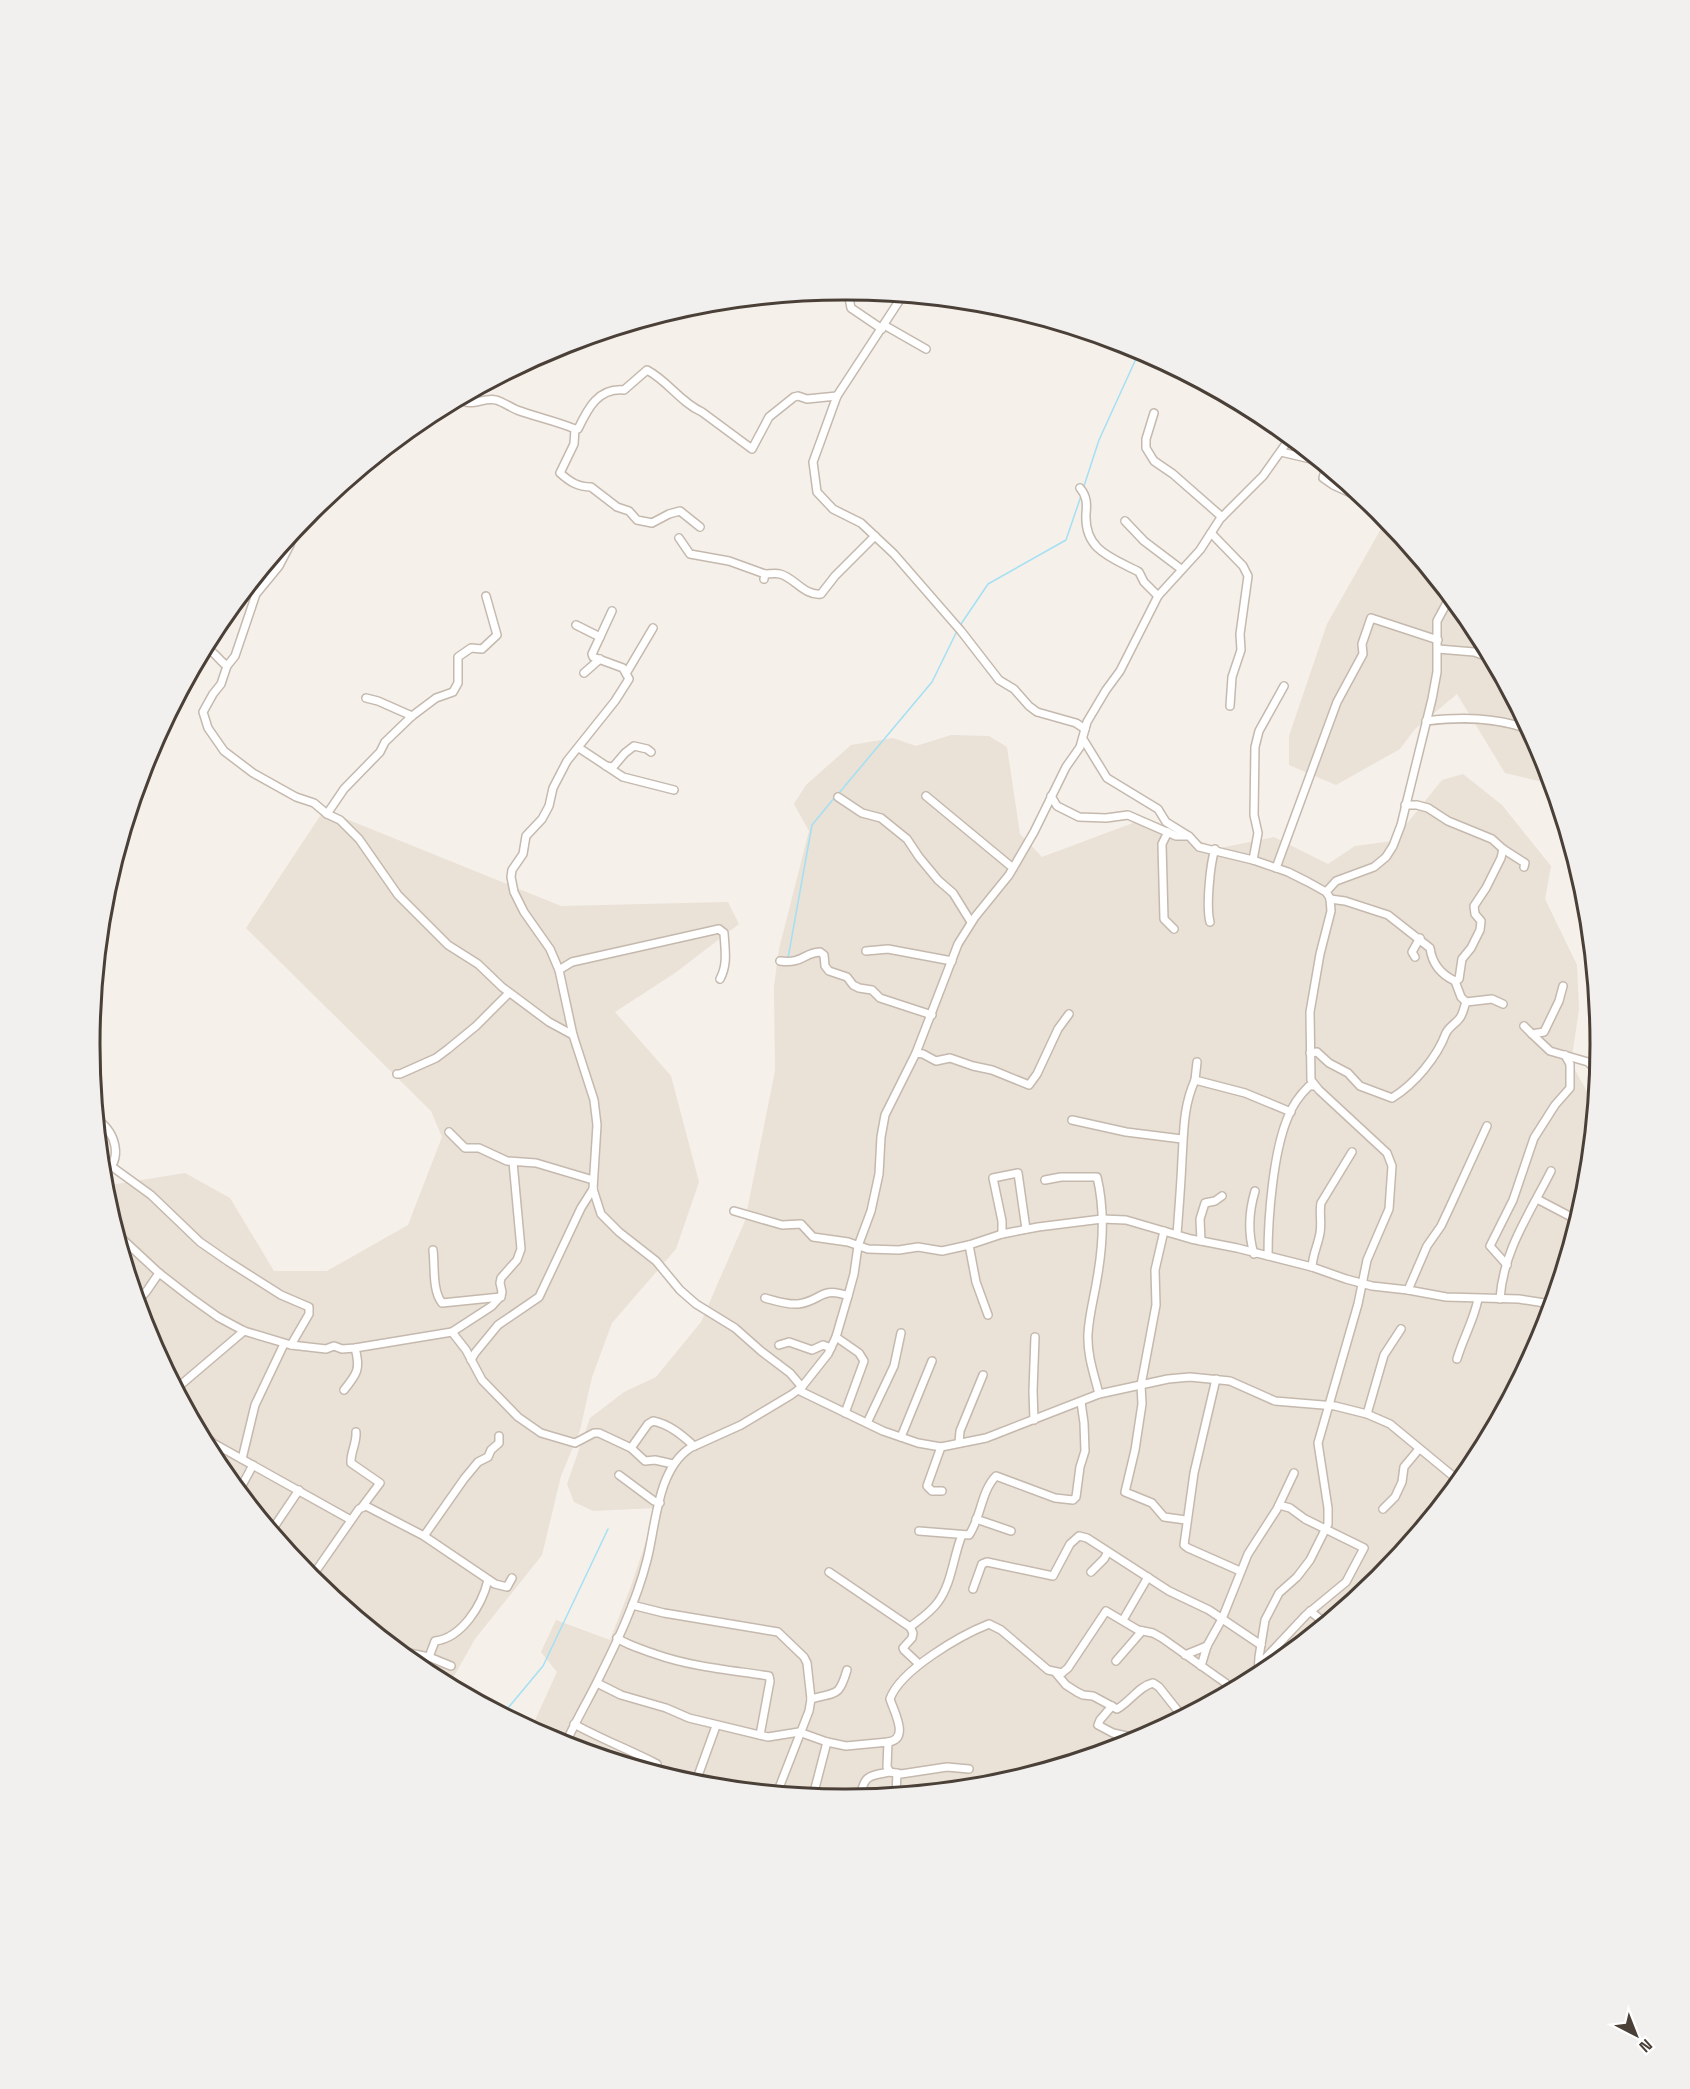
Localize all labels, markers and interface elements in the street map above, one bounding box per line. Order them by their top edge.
north arrow [1606,2005,1666,2065]
text: N [1635,2034,1657,2057]

